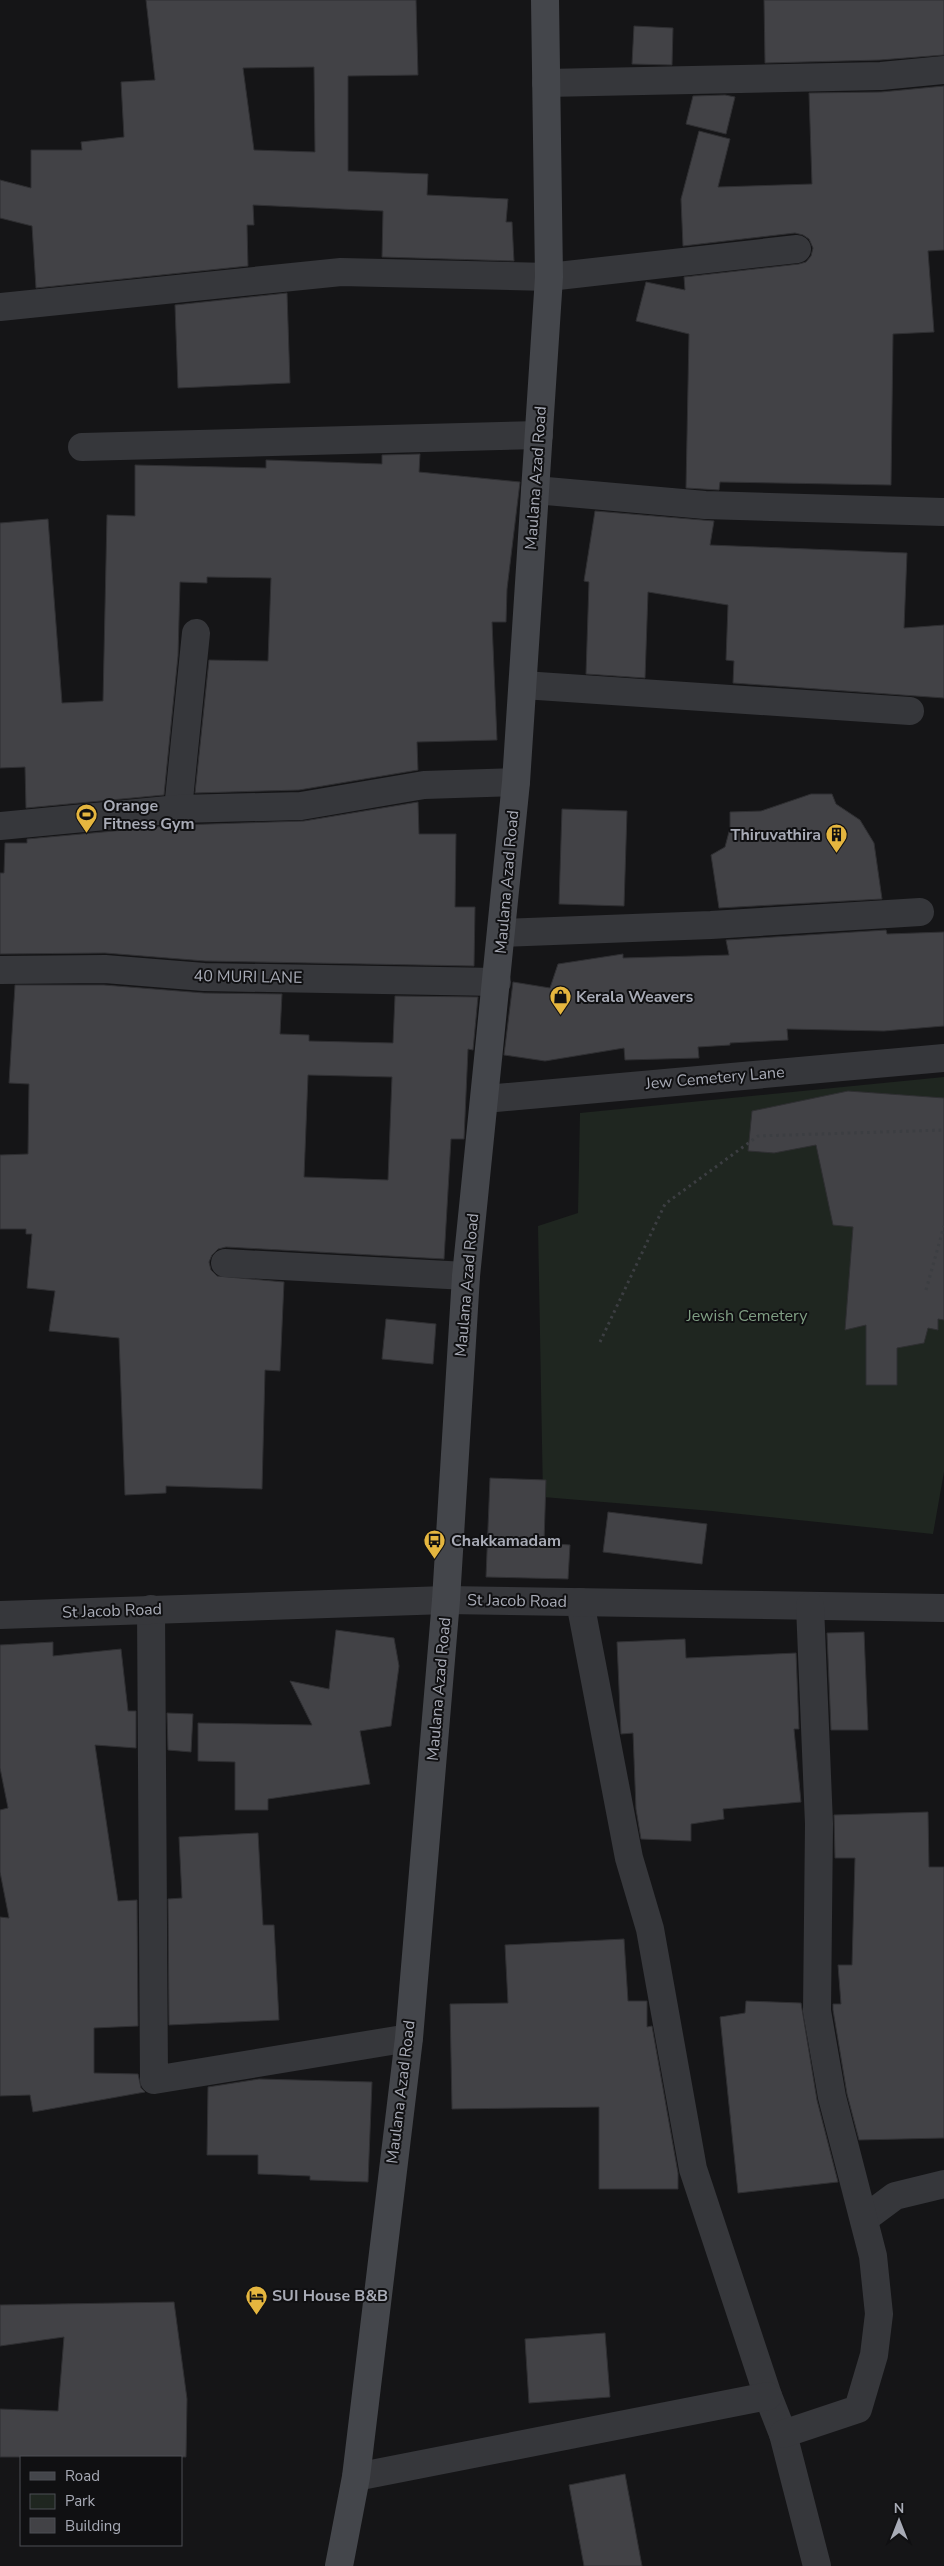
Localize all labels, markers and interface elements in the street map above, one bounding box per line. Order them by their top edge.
street label: Maulana Azad Road [520,405,552,551]
place label: Orange Fitness Gym [103,795,194,835]
sports icon: Orange Fitness Gym [75,803,99,834]
street label: Maulana Azad Road [490,809,524,955]
building icon: Thiruvathira [825,823,849,854]
place label: Thiruvathira [731,824,821,846]
street label: 40 MURI LANE [193,965,303,989]
shop icon: Kerala Weavers [548,985,572,1016]
place label: Kerala Weavers [576,986,693,1008]
street label: Jew Cemetery Lane [644,1061,785,1095]
street label: Maulana Azad Road [450,1212,484,1358]
park label: Jewish Cemetery [685,1305,808,1327]
bus stop icon: Chakkamadam [423,1529,447,1560]
place label: Chakkamadam [451,1530,561,1552]
street label: St Jacob Road [467,1589,567,1613]
street label: St Jacob Road [62,1598,162,1624]
street label: Maulana Azad Road [422,1616,456,1762]
street label: Maulana Azad Road [381,2019,421,2165]
hotel icon: SUI House B&B [244,2284,268,2315]
place label: SUI House B&B [272,2285,388,2307]
legend [20,2456,182,2546]
text: Road [65,2466,100,2486]
text: Park [65,2491,95,2511]
north arrow [874,2496,924,2546]
text: N [894,2499,904,2518]
text: Building [65,2516,121,2536]

